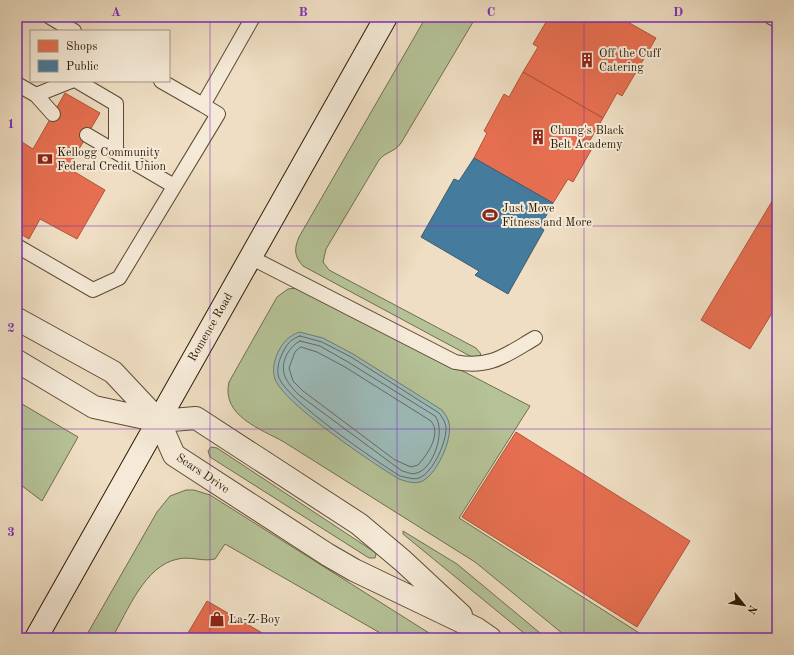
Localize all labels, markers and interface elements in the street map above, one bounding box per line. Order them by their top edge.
text: A [111,6,121,19]
text: B [298,6,308,19]
text: C [487,6,495,19]
text: D [673,6,683,19]
legend [30,30,170,82]
text: Shops [66,41,97,53]
place label: Off the Cuff Catering [599,48,662,74]
building icon: Off the Cuff Catering [578,51,596,69]
text: Public [66,61,98,73]
text: 1 [7,118,15,131]
place label: Chung's Black Belt Academy [550,125,624,151]
building icon: Chung's Black Belt Academy [529,128,547,146]
place label: Kellogg Community Federal Credit Union [57,147,167,173]
bank icon: Kellogg Community Federal Credit Union [36,150,54,168]
place label: Just Move Fitness and More [502,203,592,229]
sports icon: Just Move Fitness and More [481,206,499,224]
street label: Romence Road [186,291,235,364]
text: 2 [7,322,15,335]
street label: Sears Drive [174,452,232,496]
text: 3 [7,526,15,539]
north arrow [724,585,764,625]
text: N [744,603,758,616]
shop icon: La-Z-Boy [208,610,226,628]
place label: La-Z-Boy [229,614,281,626]

